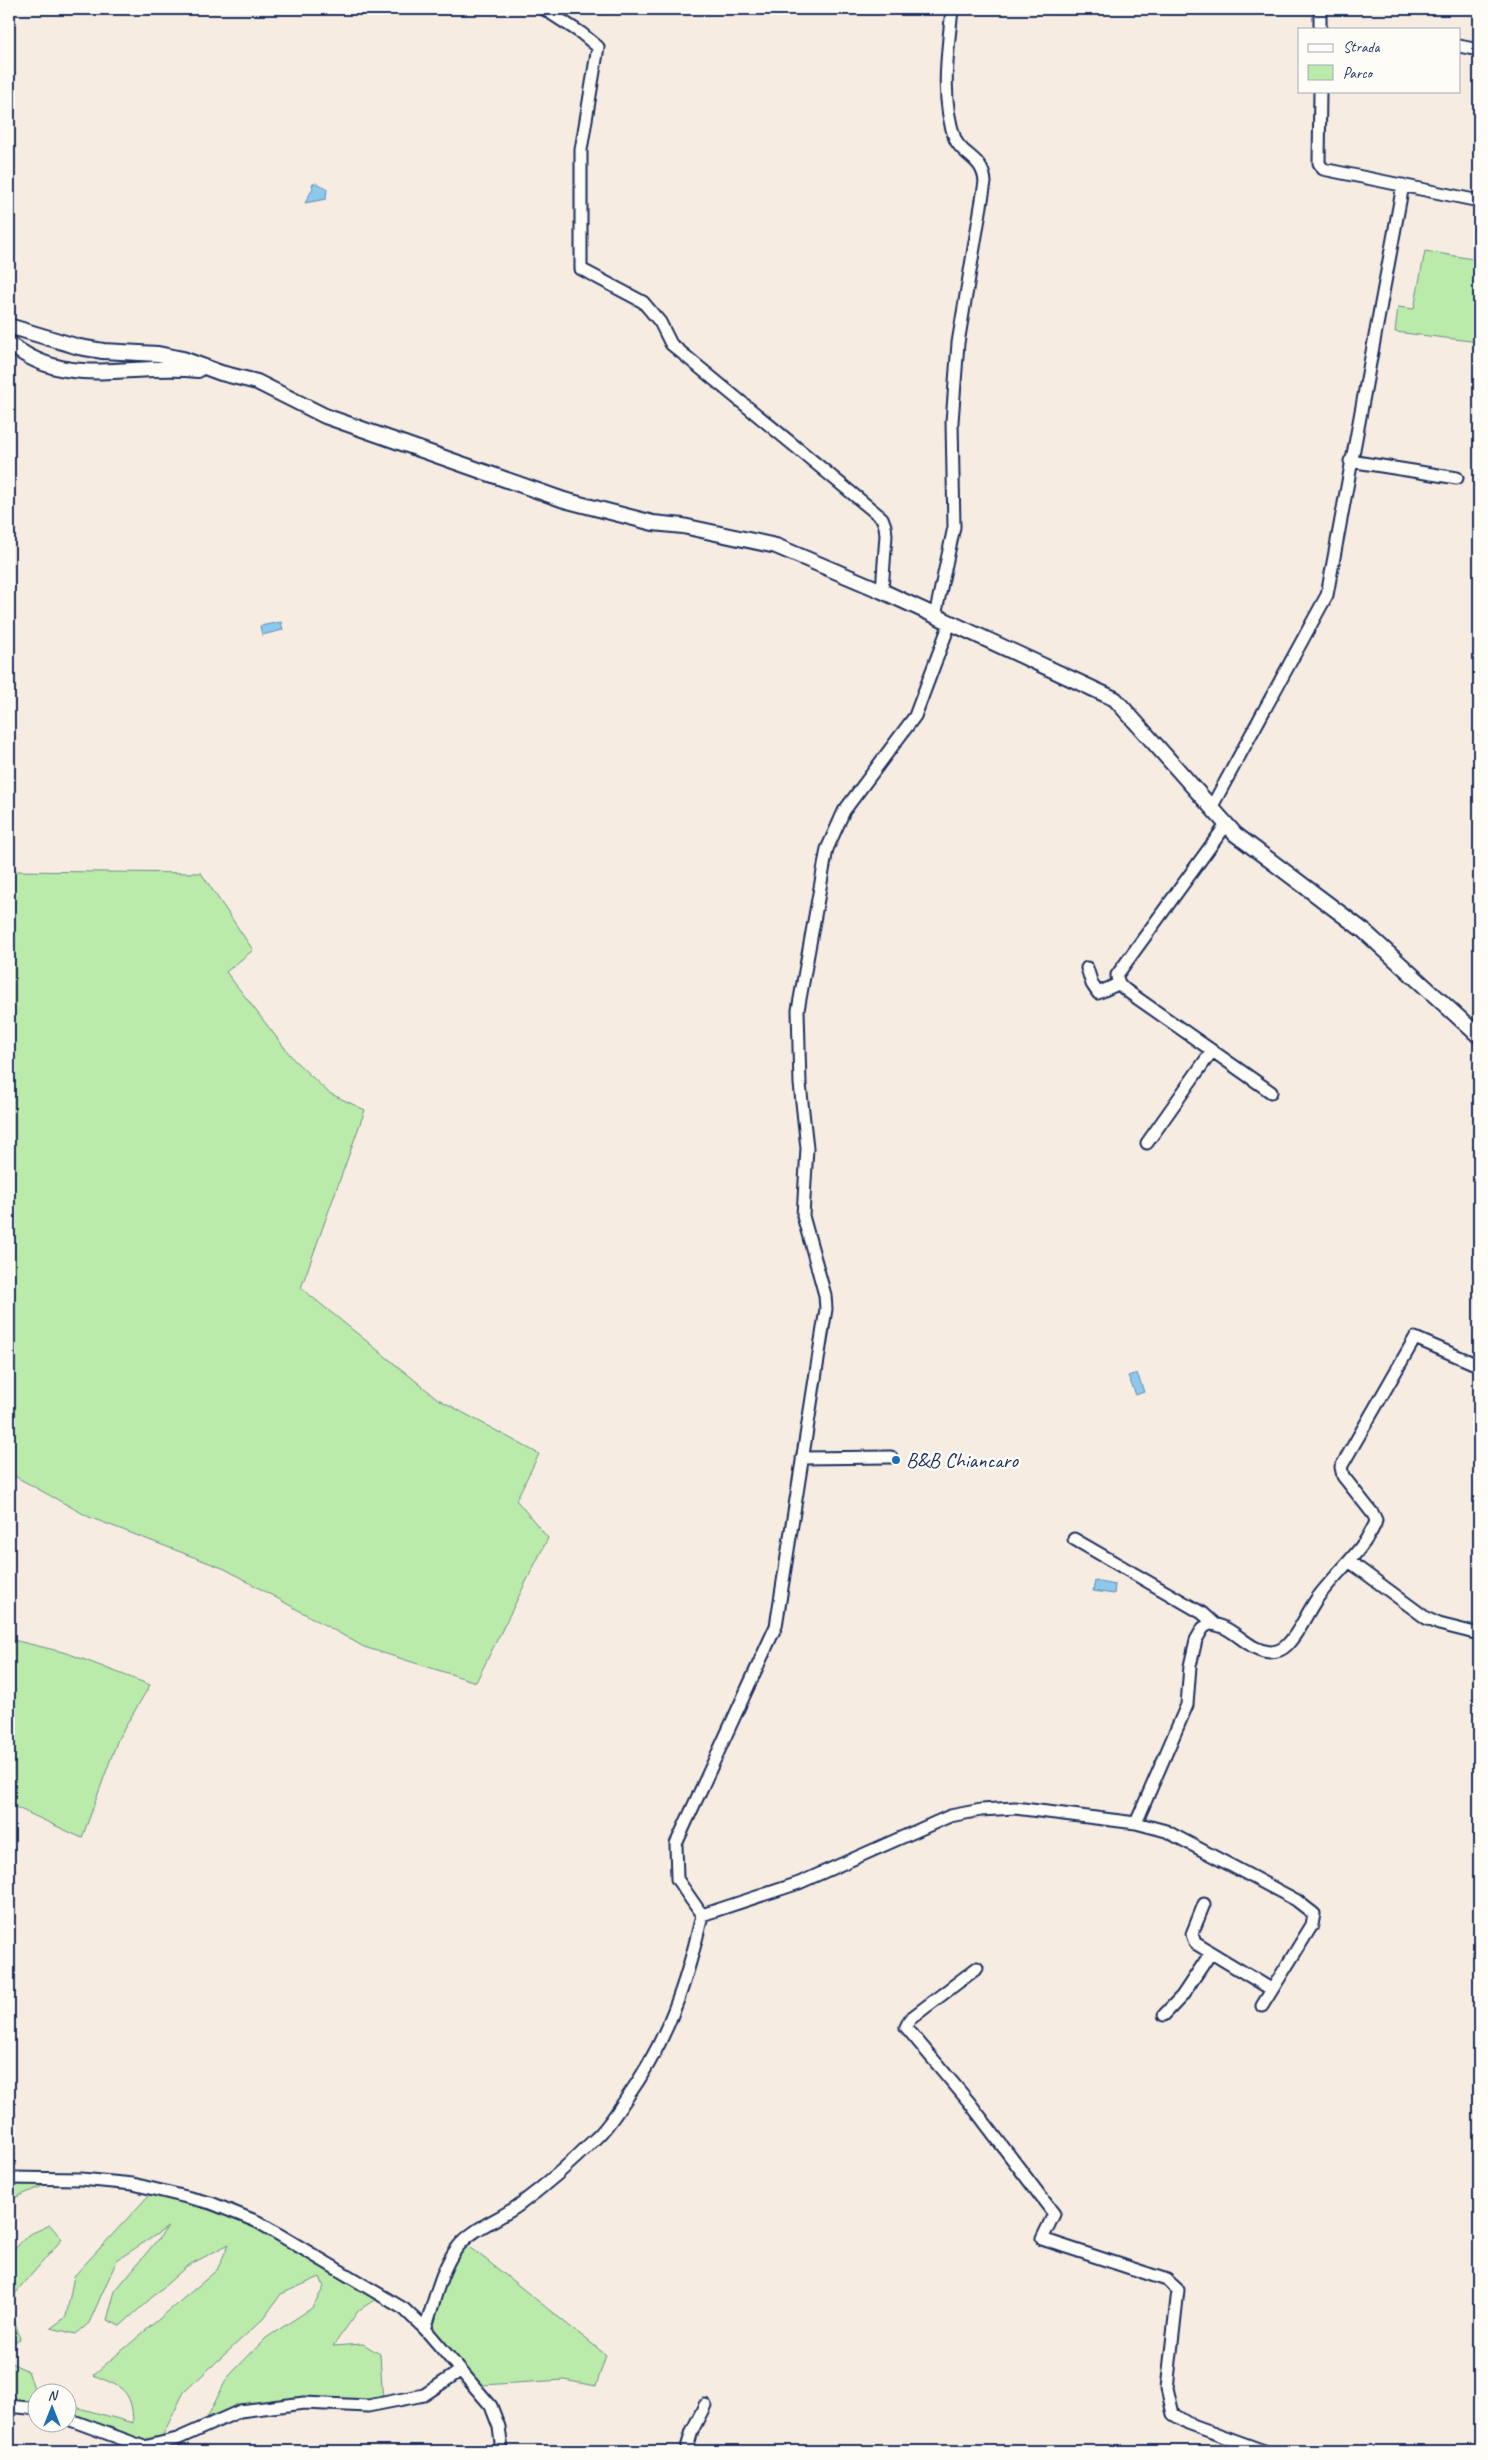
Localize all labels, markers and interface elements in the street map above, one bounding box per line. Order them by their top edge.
legend [1298,28,1460,92]
text: Strada [1343,38,1380,57]
text: Parco [1343,64,1374,83]
place label: B&B Chiancaro [906,1447,1019,1473]
marker: B&B Chiancaro [890,1454,902,1466]
north arrow [28,2382,78,2432]
text: N [48,2387,59,2404]

